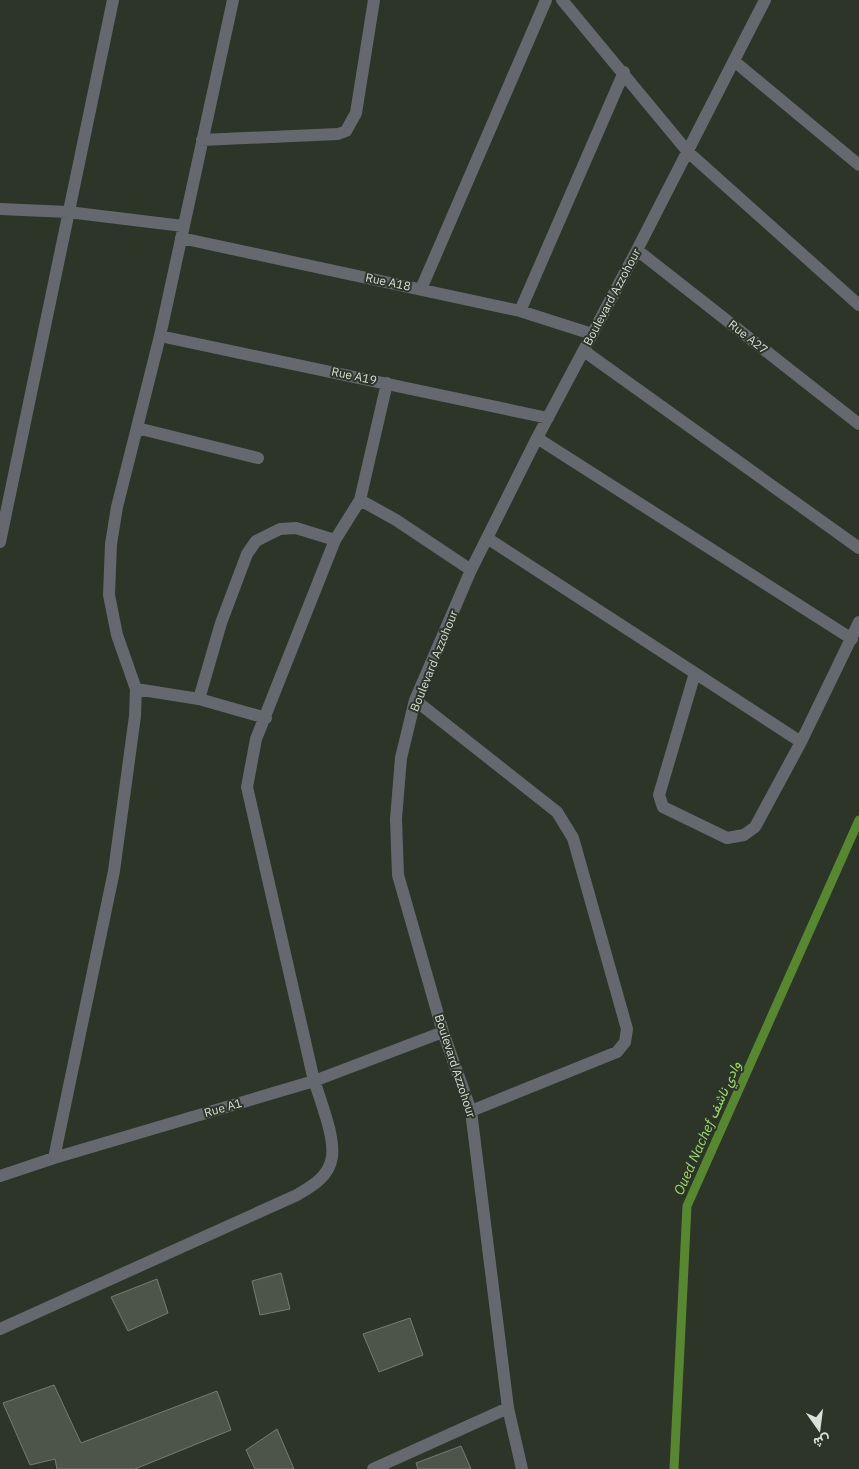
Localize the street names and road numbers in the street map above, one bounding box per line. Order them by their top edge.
street label: Boulevard Azzohour [580,245,644,348]
street label: Rue A18 [364,269,412,294]
street label: Rue A27 [726,317,771,357]
street label: Rue A19 [330,363,378,388]
street label: Boulevard Azzohour [406,607,461,714]
street label: Boulevard Azzohour [432,1012,479,1120]
street label: Rue A1 [202,1095,244,1120]

